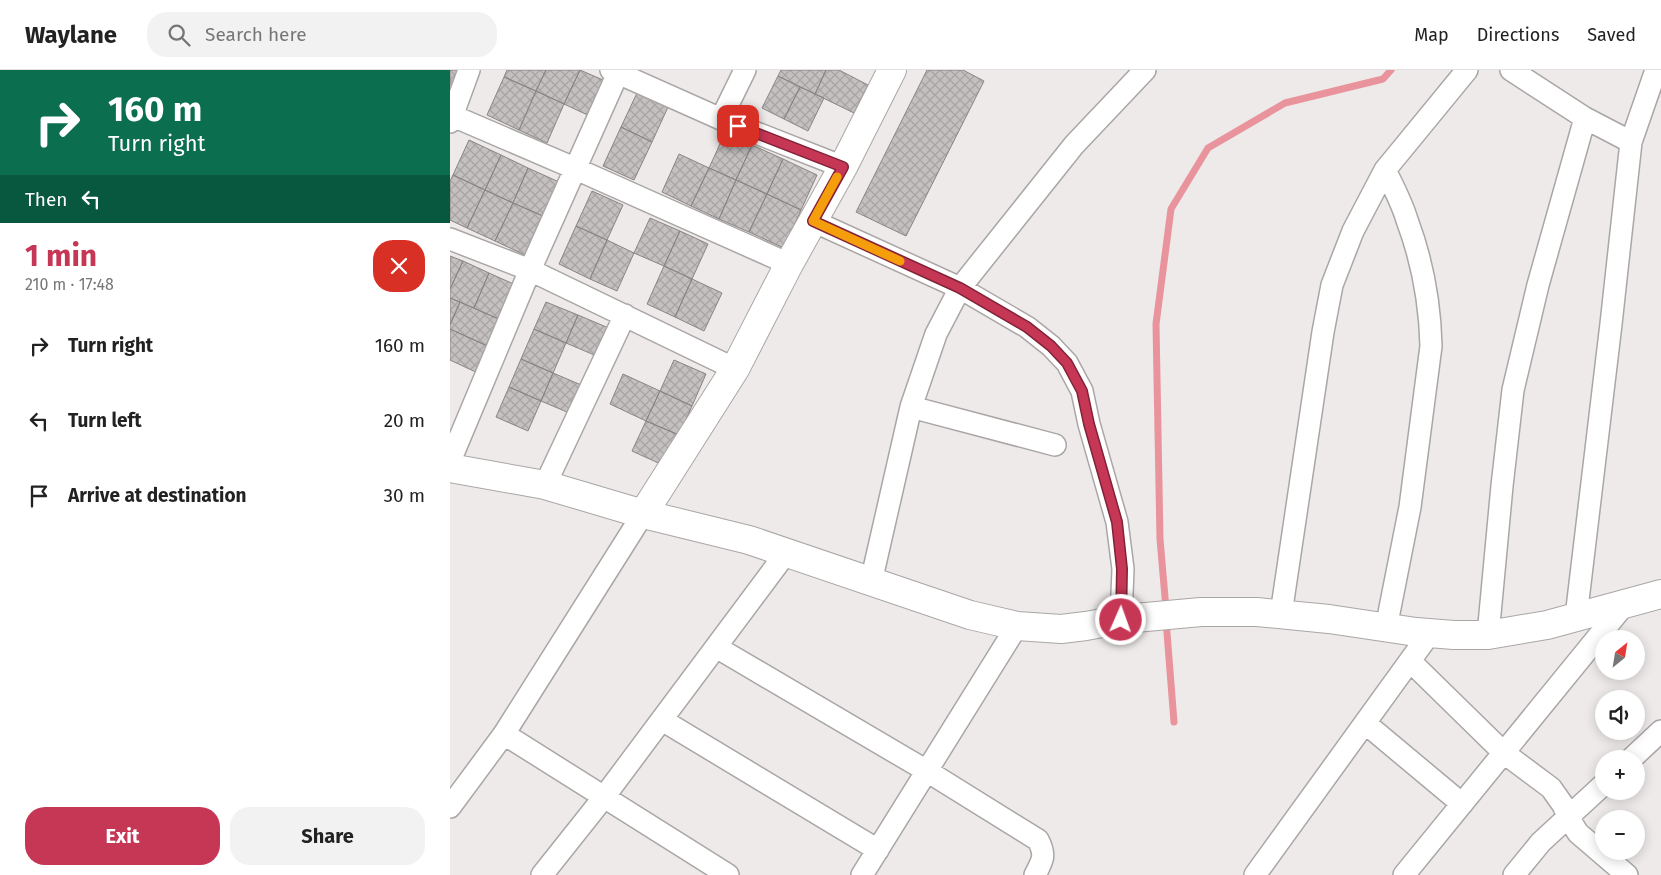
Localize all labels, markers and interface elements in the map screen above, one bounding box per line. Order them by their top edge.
search box [147,12,497,57]
text: Waylane [25,21,117,49]
icon: search [165,21,193,49]
text: Search here [205,23,307,46]
text: Map [1414,24,1449,46]
text: Directions [1477,24,1559,46]
text: Saved [1587,24,1636,46]
text: 160 m [108,88,202,130]
icon: right [25,90,90,155]
pin [717,105,759,147]
icon: arrive [724,112,752,140]
text: Turn right [108,130,205,157]
icon: left [77,185,105,213]
text: Then [25,188,67,211]
text: 1 min [25,238,97,274]
button: close [373,240,425,292]
text: 210 m · 17:48 [25,275,114,294]
icon: right [25,332,53,360]
text: Turn right [68,334,153,357]
text: 160 m [375,334,425,357]
icon: left [25,407,53,435]
text: Turn left [68,409,142,432]
text: 20 m [384,409,425,432]
icon: arrive [25,482,53,510]
text: Arrive at destination [68,484,247,507]
text: 30 m [384,484,425,507]
position arrow [1094,593,1146,645]
north arrow [1595,630,1645,680]
map controls [1595,630,1645,860]
button: sound [1595,690,1645,740]
button: + [1595,750,1645,800]
button: Exit [25,807,220,865]
button: Share [230,807,425,865]
button: − [1595,810,1645,860]

